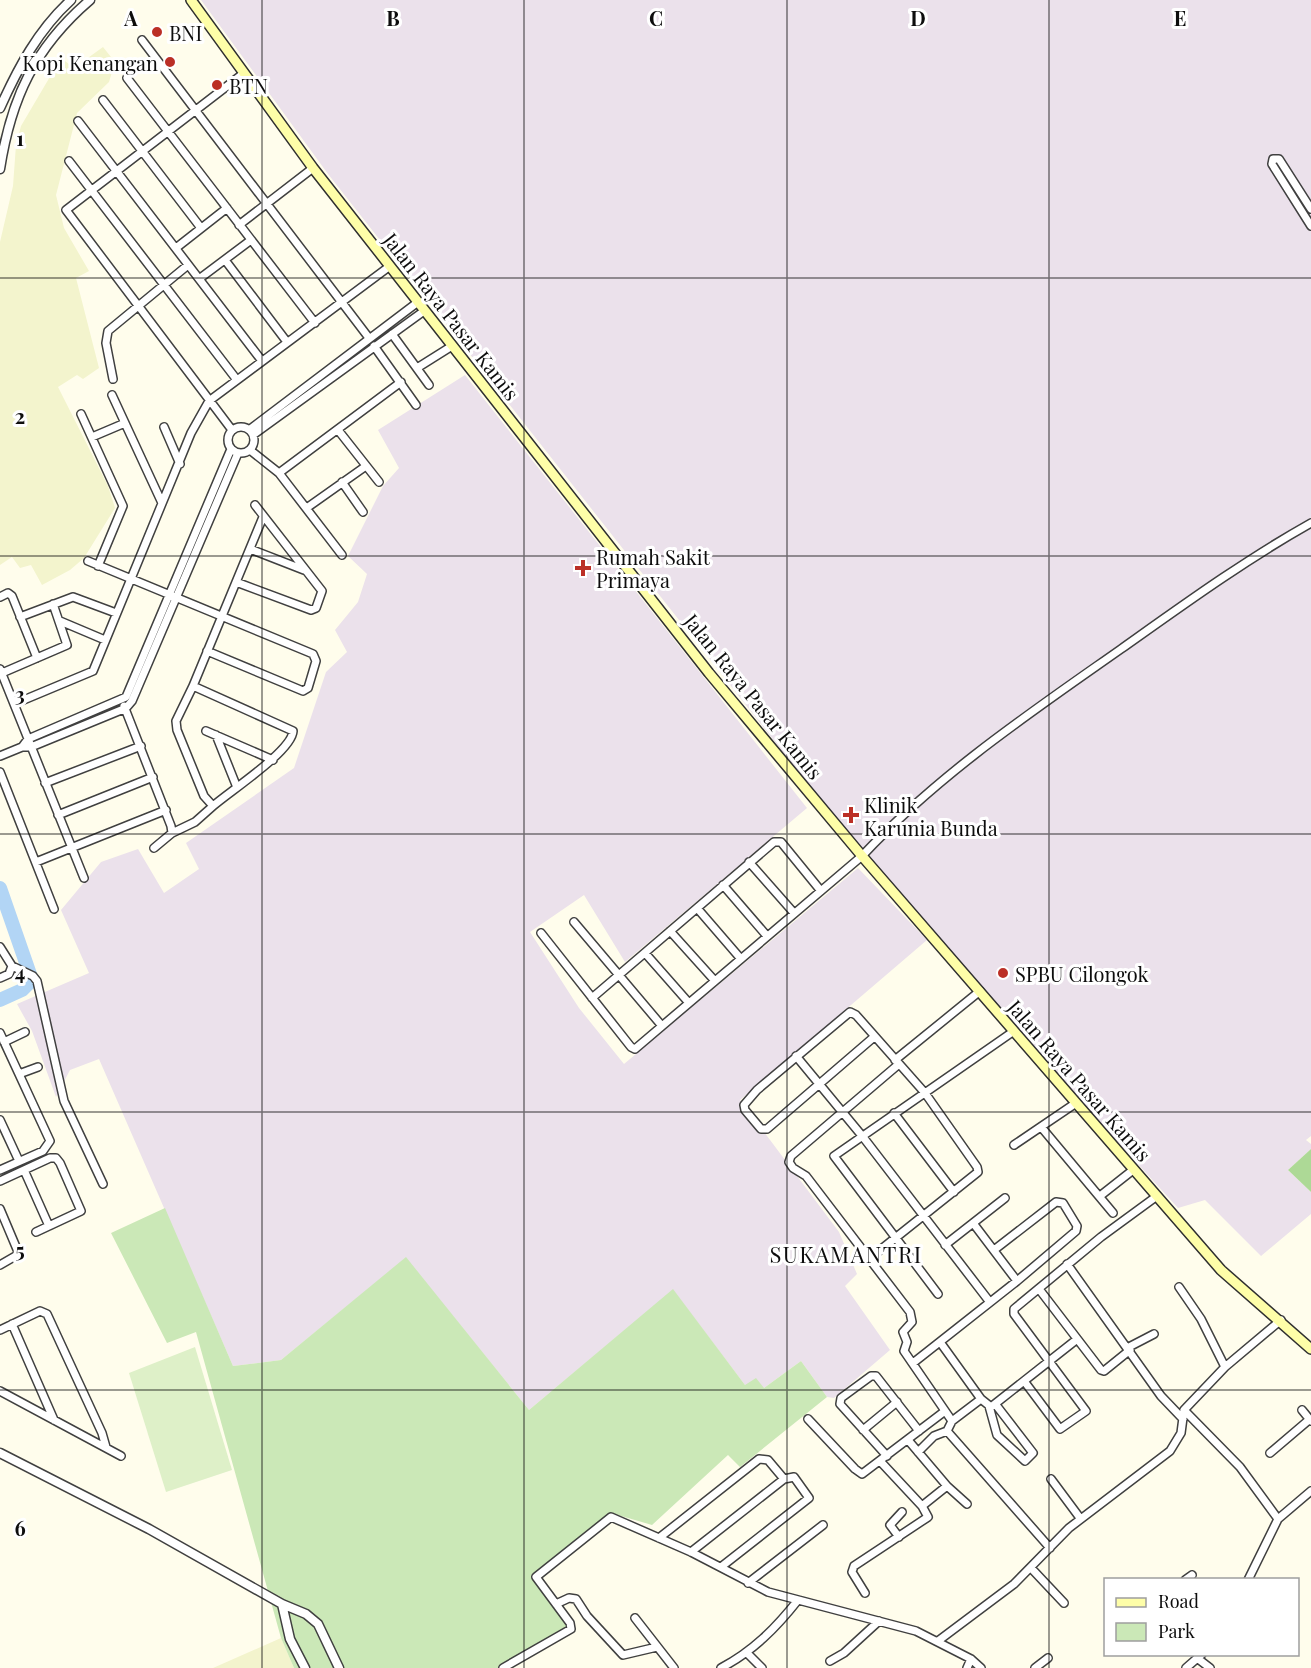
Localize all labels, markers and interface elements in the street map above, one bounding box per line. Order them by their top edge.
text: A [123,4,138,31]
text: B [386,4,400,31]
text: C [649,4,663,31]
text: D [910,4,926,31]
text: E [1174,4,1186,31]
place label: BNI [169,19,202,46]
marker: BNI [150,25,164,39]
place label: Kopi Kenangan [22,49,158,76]
marker: Kopi Kenangan [163,55,177,69]
place label: BTN [229,72,268,99]
marker: BTN [210,78,224,92]
text: 1 [16,124,24,151]
street label: Jalan Raya Pasar Kamis [377,226,526,405]
text: 2 [15,402,25,429]
place label: Rumah Sakit Primaya [596,543,711,593]
marker: Rumah Sakit Primaya [574,559,592,577]
street label: Jalan Raya Pasar Kamis [678,607,829,784]
text: 3 [15,680,25,707]
place label: Klinik Karunia Bunda [864,791,998,841]
marker: Klinik Karunia Bunda [842,806,860,824]
text: 4 [15,958,25,985]
place label: SPBU Cilongok [1015,960,1148,987]
marker: SPBU Cilongok [996,966,1010,980]
street label: Jalan Raya Pasar Kamis [1002,993,1158,1166]
text: 5 [15,1236,25,1263]
district label: SUKAMANTRI [769,1239,923,1269]
text: 6 [14,1514,26,1541]
legend [1104,1578,1299,1656]
text: Road [1158,1589,1199,1613]
text: Park [1158,1619,1195,1643]

